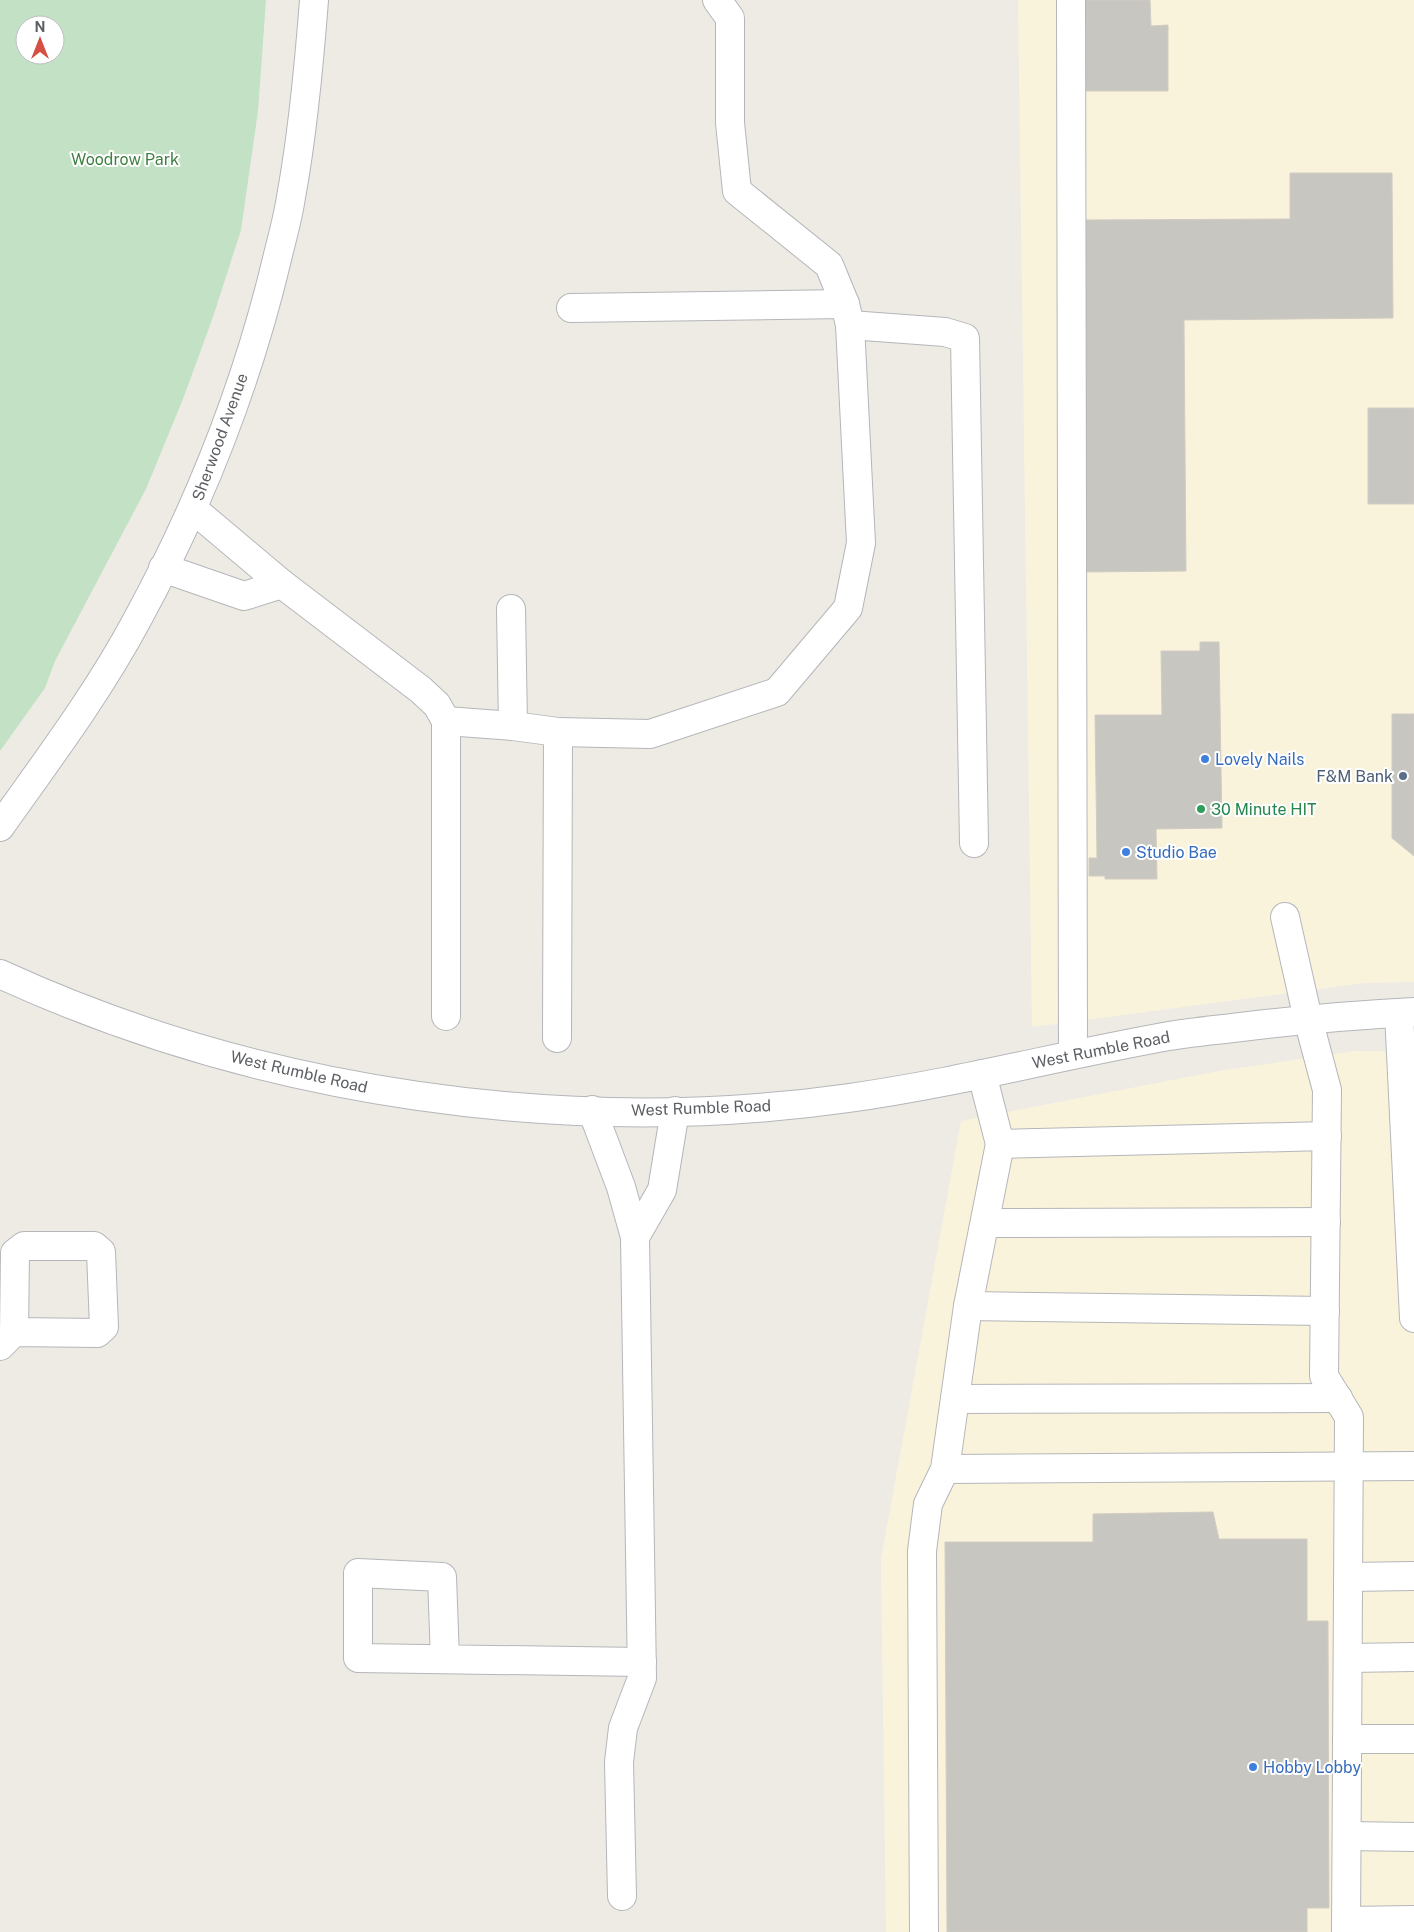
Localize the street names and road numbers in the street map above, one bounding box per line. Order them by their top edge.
street label: Sherwood Avenue [188,371,252,503]
street label: West Rumble Road [1030,1027,1172,1073]
street label: West Rumble Road [229,1047,369,1097]
street label: West Rumble Road [631,1096,771,1120]

